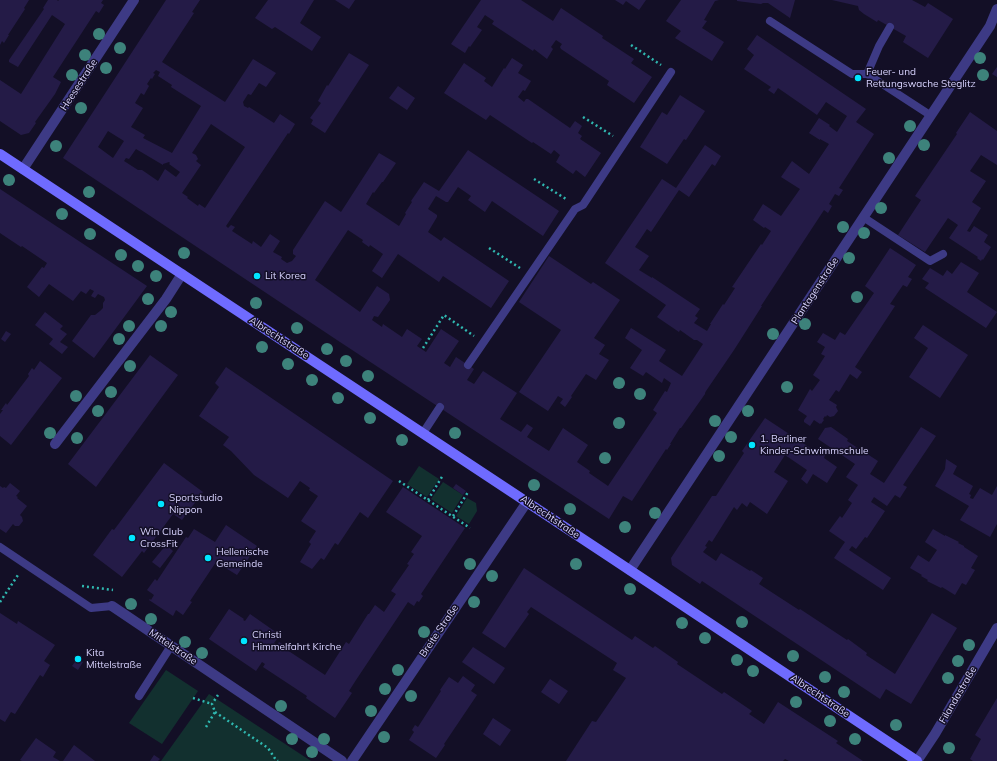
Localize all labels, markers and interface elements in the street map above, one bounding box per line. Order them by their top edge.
street label: Heesestraße [58,57,100,113]
place label: Feuer- und Rettungswache Steglitz [866,66,976,90]
marker: Feuer- und Rettungswache Steglitz [853,73,863,83]
street label: Plantagenstraße [789,255,841,327]
place label: Lit Korea [265,270,306,282]
marker: Lit Korea [252,271,262,281]
street label: Albrechtstraße [247,314,311,362]
place label: 1. Berliner Kinder-Schwimmschule [760,433,868,456]
marker: 1. Berliner Kinder-Schwimmschule [747,440,757,450]
place label: Sportstudio Nippon [169,492,223,516]
street label: Albrechtstraße [518,493,582,541]
marker: Sportstudio Nippon [156,499,166,509]
place label: Win Club CrossFit [140,526,183,550]
marker: Win Club CrossFit [127,533,137,543]
place label: Hellenische Gemeinde [216,546,269,570]
marker: Hellenische Gemeinde [203,553,213,563]
street label: Breite Straße [417,602,461,660]
street label: Mittelstraße [147,627,199,667]
place label: Christi Himmelfahrt Kirche [252,629,341,652]
marker: Christi Himmelfahrt Kirche [239,636,249,646]
place label: Kita Mittelstraße [86,647,141,670]
marker: Kita Mittelstraße [73,654,83,664]
street label: Filandastraße [937,664,979,726]
street label: Albrechtstraße [788,672,852,720]

